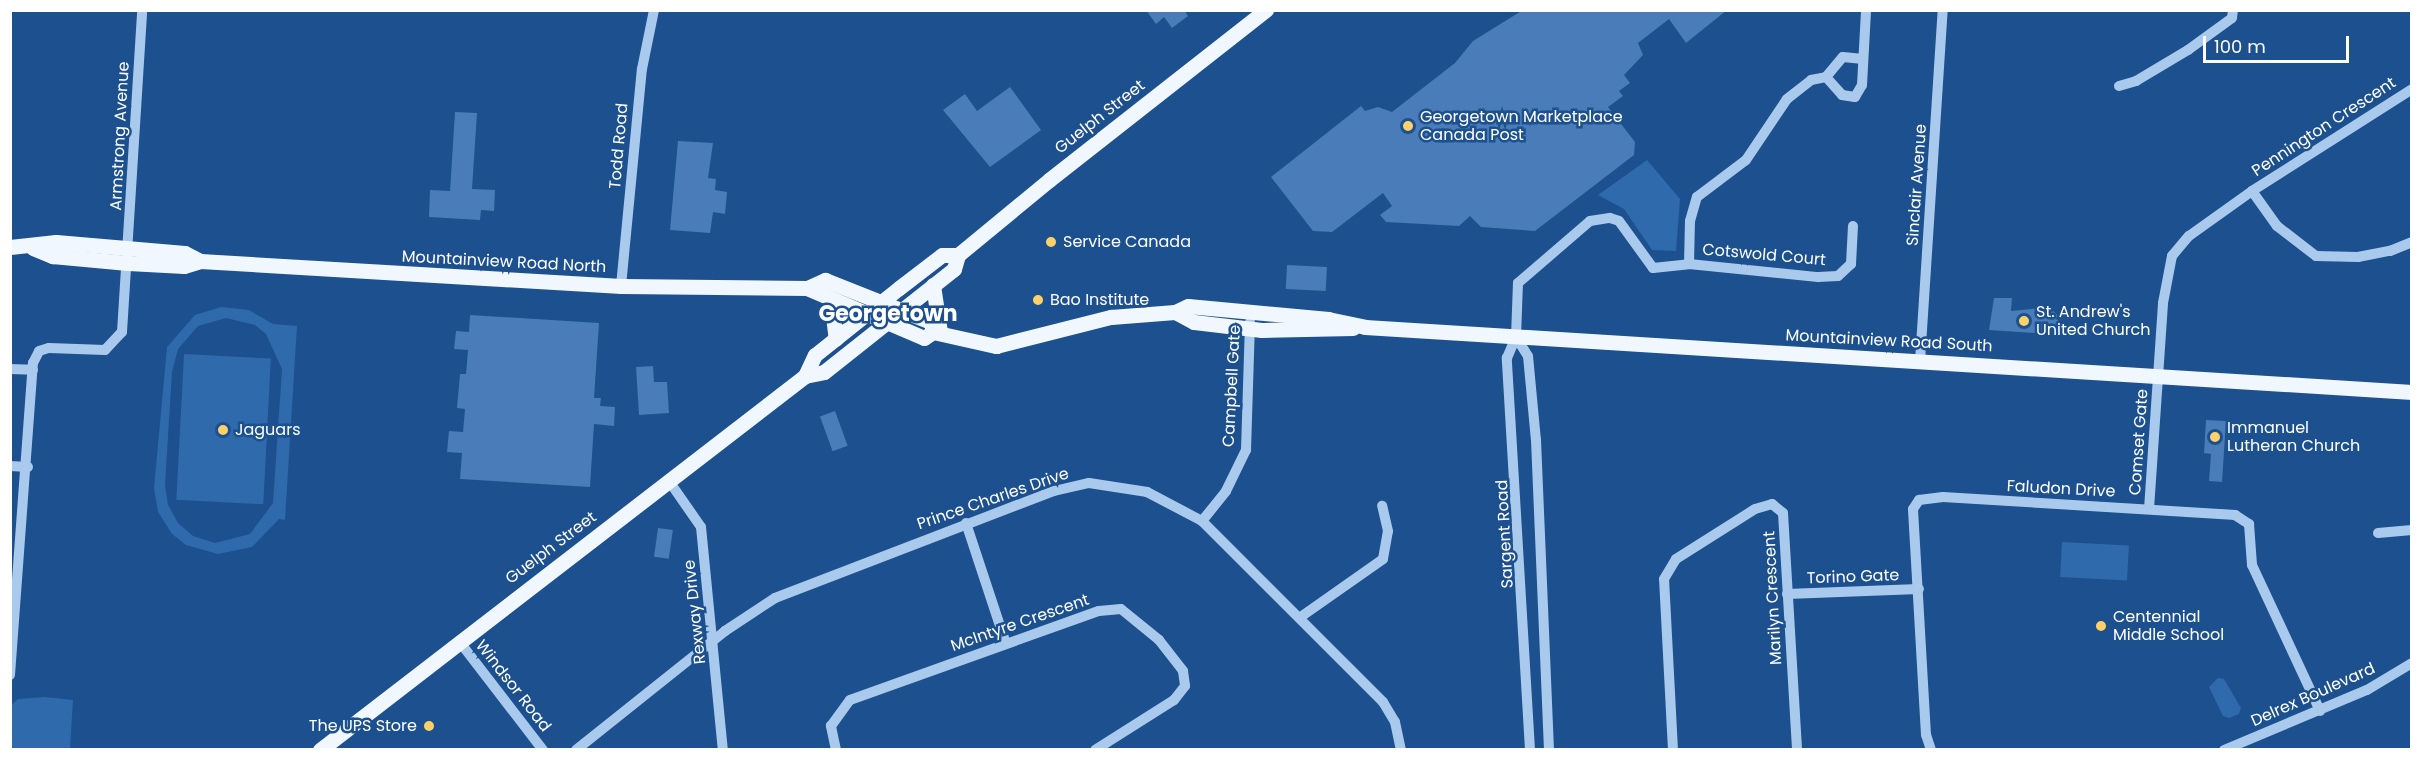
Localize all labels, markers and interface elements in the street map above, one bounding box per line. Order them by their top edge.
scale bar [2206,24,2352,62]
text: 100 m [2214,34,2266,59]
street label: Armstrong Avenue [107,61,133,211]
street label: Pennington Crescent [2249,73,2399,181]
street label: Guelph Street [1051,76,1149,158]
street label: Todd Road [606,102,632,190]
place label: Georgetown Marketplace Canada Post [1420,107,1623,145]
marker: Georgetown Marketplace Canada Post [1401,119,1415,133]
street label: Sinclair Avenue [1903,123,1931,247]
place label: Service Canada [1063,232,1191,252]
marker: Service Canada [1044,235,1058,249]
street label: Cotswold Court [1702,240,1826,270]
street label: Mountainview Road North [401,247,607,277]
place label: Bao Institute [1050,290,1149,310]
marker: Bao Institute [1031,293,1045,307]
district label: Georgetown [818,301,958,327]
place label: St. Andrew's United Church [2036,302,2151,340]
marker: St. Andrew's United Church [2017,314,2031,328]
street label: Campbell Gate [1219,324,1245,448]
street label: Mountainview Road South [1785,326,1993,356]
street label: Comset Gate [2126,388,2152,496]
place label: Immanuel Lutheran Church [2227,418,2360,456]
place label: Jaguars [235,420,300,440]
marker: Jaguars [216,423,230,437]
marker: Immanuel Lutheran Church [2208,430,2222,444]
street label: Prince Charles Drive [915,464,1071,534]
street label: Faludon Drive [2006,477,2116,501]
street label: Sargent Road [1493,479,1517,589]
street label: Guelph Street [502,508,600,588]
street label: Marilyn Crescent [1760,530,1786,666]
street label: Rexway Drive [680,559,710,665]
street label: Torino Gate [1806,566,1900,588]
street label: McIntyre Crescent [948,590,1092,656]
place label: Centennial Middle School [2113,607,2224,645]
marker: Centennial Middle School [2094,619,2108,633]
street label: Windsor Road [471,636,555,736]
street label: Delrex Boulevard [2248,659,2378,731]
place label: The UPS Store [309,716,417,736]
marker: The UPS Store [422,719,436,733]

